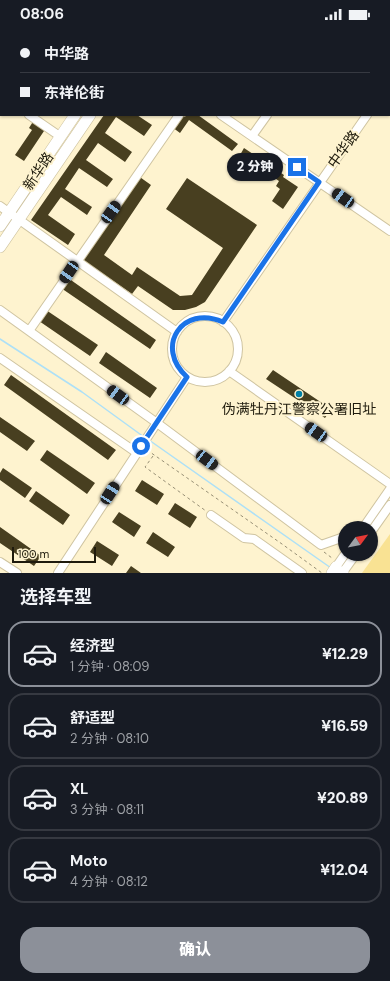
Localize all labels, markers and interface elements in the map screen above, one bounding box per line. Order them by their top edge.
text: 08:06 [20,4,64,24]
text: 中华路 [44,44,89,64]
text: 东祥伦街 [44,83,104,103]
street label: 中华路 [323,127,363,171]
street label: 新华路 [19,149,57,193]
callout: 2 分钟 [227,153,283,181]
text: 2 分钟 [237,158,273,175]
route end [288,158,306,176]
car [330,186,356,210]
car [99,199,123,225]
car [57,259,81,285]
car [105,383,131,407]
marker: 伪满牡丹江警察公署旧址 [294,389,304,399]
place label: 伪满牡丹江警察公署旧址 [222,400,376,418]
car [303,420,329,444]
route start [132,437,150,455]
car [194,448,220,472]
car [98,480,122,506]
north arrow [338,521,378,561]
map controls [338,521,378,561]
scale bar [12,545,96,564]
text: 100 m [18,547,49,561]
text: 选择车型 [20,585,92,609]
icon: car [22,636,58,672]
text: 经济型 [70,636,115,656]
text: ¥12.29 [322,644,368,664]
text: 1 分钟 · 08:09 [70,658,149,675]
icon: car [22,708,58,744]
text: 舒适型 [70,708,115,728]
text: ¥16.59 [321,716,368,736]
text: 2 分钟 · 08:10 [70,730,149,747]
text: XL [70,779,88,799]
icon: car [22,780,58,816]
text: ¥20.89 [317,788,368,808]
text: 3 分钟 · 08:11 [70,801,144,818]
text: Moto [70,851,108,871]
icon: car [22,852,58,888]
text: ¥12.04 [320,860,368,880]
text: 4 分钟 · 08:12 [70,873,148,890]
button: 确认 [20,927,370,973]

